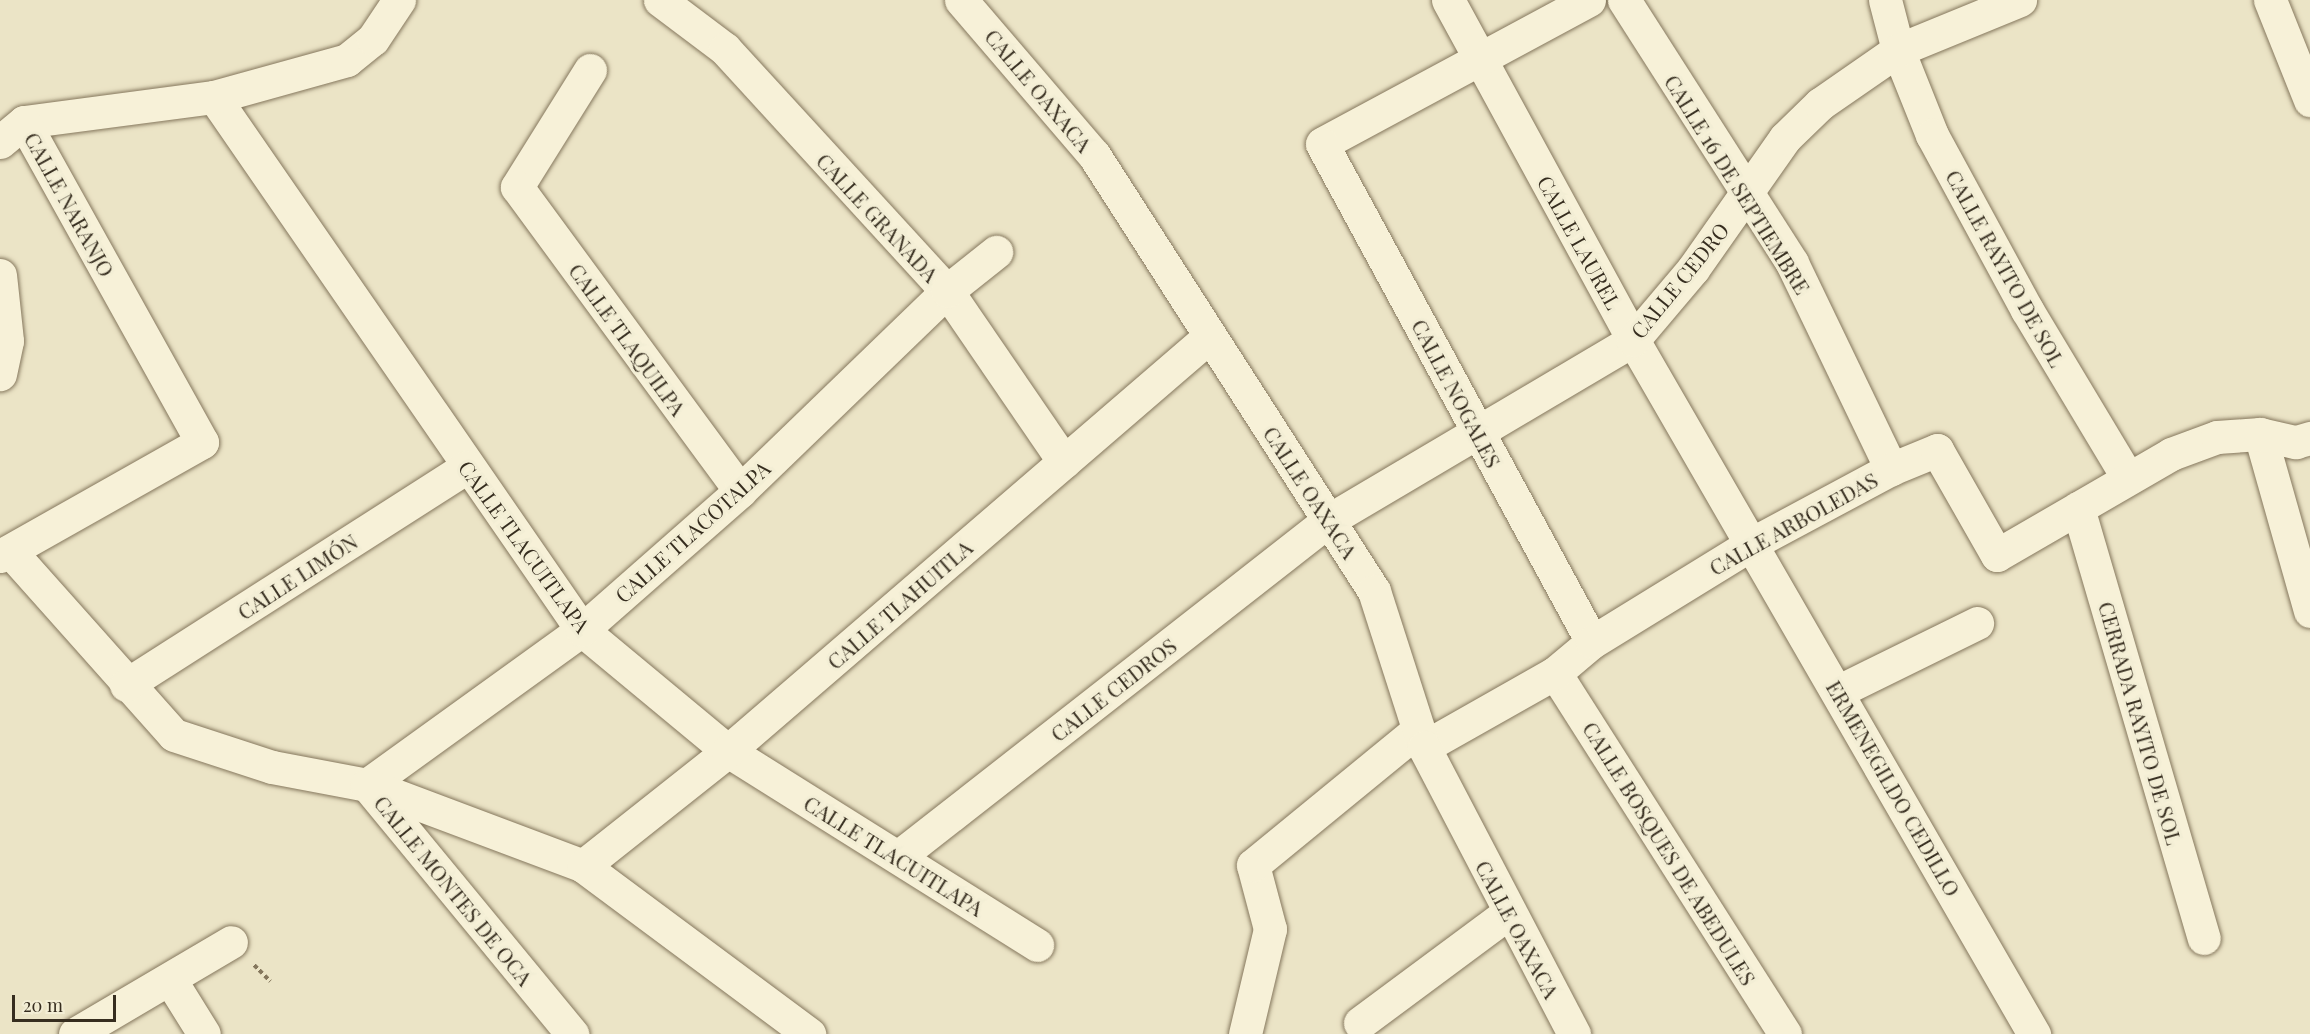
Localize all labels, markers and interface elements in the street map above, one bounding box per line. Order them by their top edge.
street label: CALLE OAXACA [980,24,1098,156]
street label: CALLE 16 DE SEPTIEMBRE [1660,70,1816,298]
street label: CALLE NARANJO [20,127,120,281]
street label: CALLE GRANADA [812,147,944,287]
street label: CALLE RAYITO DE SOL [1941,165,2071,371]
street label: CALLE LAUREL [1533,171,1627,313]
street label: CALLE CEDRO [1625,217,1733,343]
street label: CALLE TLAQUILPA [564,258,692,420]
street label: CALLE NOGALES [1407,315,1507,471]
street label: CALLE OAXACA [1259,421,1363,563]
street label: CALLE TLACUITLAPA [454,455,596,637]
street label: CALLE TLACOTALPA [609,455,775,607]
street label: CALLE ARBOLEDAS [1704,466,1882,580]
street label: CALLE LIMÓN [232,528,362,624]
street label: CALLE TLAHUITLA [821,534,977,674]
street label: CERRADA RAYITO DE SOL [2094,599,2188,847]
street label: CALLE CEDROS [1045,632,1181,746]
street label: ERMENEGILDO CEDILLO [1822,676,1966,900]
street label: CALLE BOSQUES DE ABEDULES [1578,716,1762,990]
street label: CALLE TLACUITLAPA [799,789,989,921]
street label: CALLE MONTES DE OCA [370,790,538,990]
street label: CALLE OAXACA [1471,856,1565,1002]
scale bar [15,983,118,1021]
text: 20 m [23,993,63,1017]

